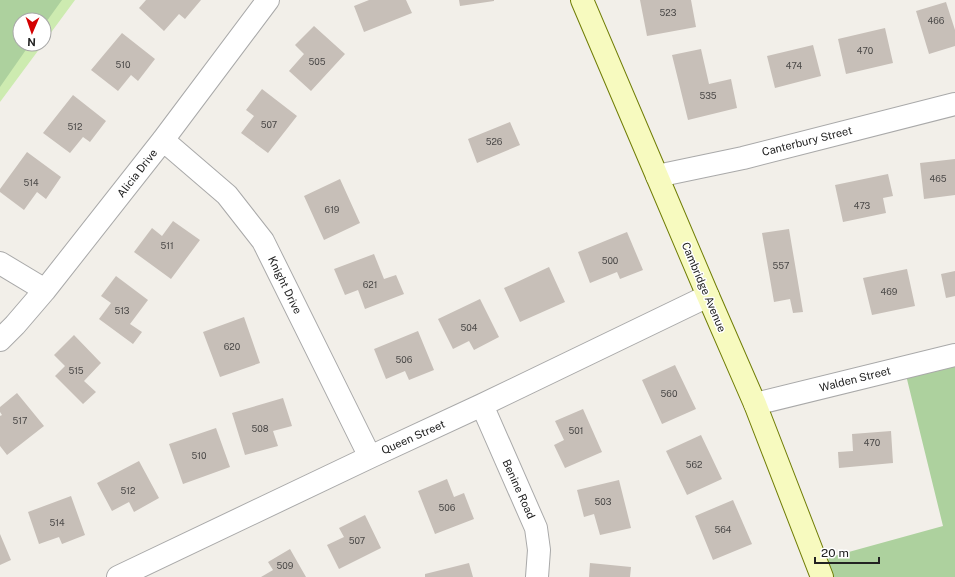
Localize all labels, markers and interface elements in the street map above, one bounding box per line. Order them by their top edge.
house number: 523 [660,7,677,18]
north arrow [12,12,52,52]
house number: 466 [928,15,945,26]
text: N [27,36,36,48]
house number: 470 [857,45,874,56]
house number: 505 [308,56,326,67]
house number: 510 [116,59,131,70]
house number: 474 [786,60,803,71]
house number: 535 [699,90,717,101]
house number: 507 [261,119,277,130]
house number: 512 [68,121,82,132]
street label: Canterbury Street [761,124,853,158]
house number: 526 [486,136,503,147]
street label: Alicia Drive [115,147,159,199]
house number: 465 [929,173,947,184]
house number: 514 [23,177,39,188]
house number: 473 [854,200,871,211]
house number: 619 [325,204,340,215]
house number: 511 [160,240,174,251]
street label: Cambridge Avenue [680,240,728,334]
street label: Knight Drive [266,254,304,316]
house number: 500 [602,255,619,266]
house number: 557 [773,260,789,271]
house number: 621 [363,279,377,290]
house number: 469 [881,286,898,297]
house number: 513 [114,305,130,316]
house number: 504 [461,322,478,333]
house number: 620 [224,341,241,352]
house number: 506 [396,354,413,365]
street label: Walden Street [818,364,892,394]
house number: 515 [68,365,84,376]
house number: 560 [661,388,678,399]
house number: 517 [13,415,27,426]
street label: Queen Street [379,418,447,456]
house number: 508 [251,423,269,434]
house number: 501 [569,425,583,436]
house number: 470 [864,437,881,448]
house number: 510 [192,450,207,461]
street label: Benine Road [500,457,538,521]
house number: 562 [686,459,702,470]
house number: 512 [121,485,135,496]
house number: 503 [595,496,612,507]
house number: 506 [439,502,456,513]
house number: 514 [49,517,65,528]
house number: 564 [714,524,732,535]
house number: 507 [349,535,365,546]
scale bar [815,539,879,565]
text: 20 m [821,546,849,560]
house number: 509 [277,560,294,571]

